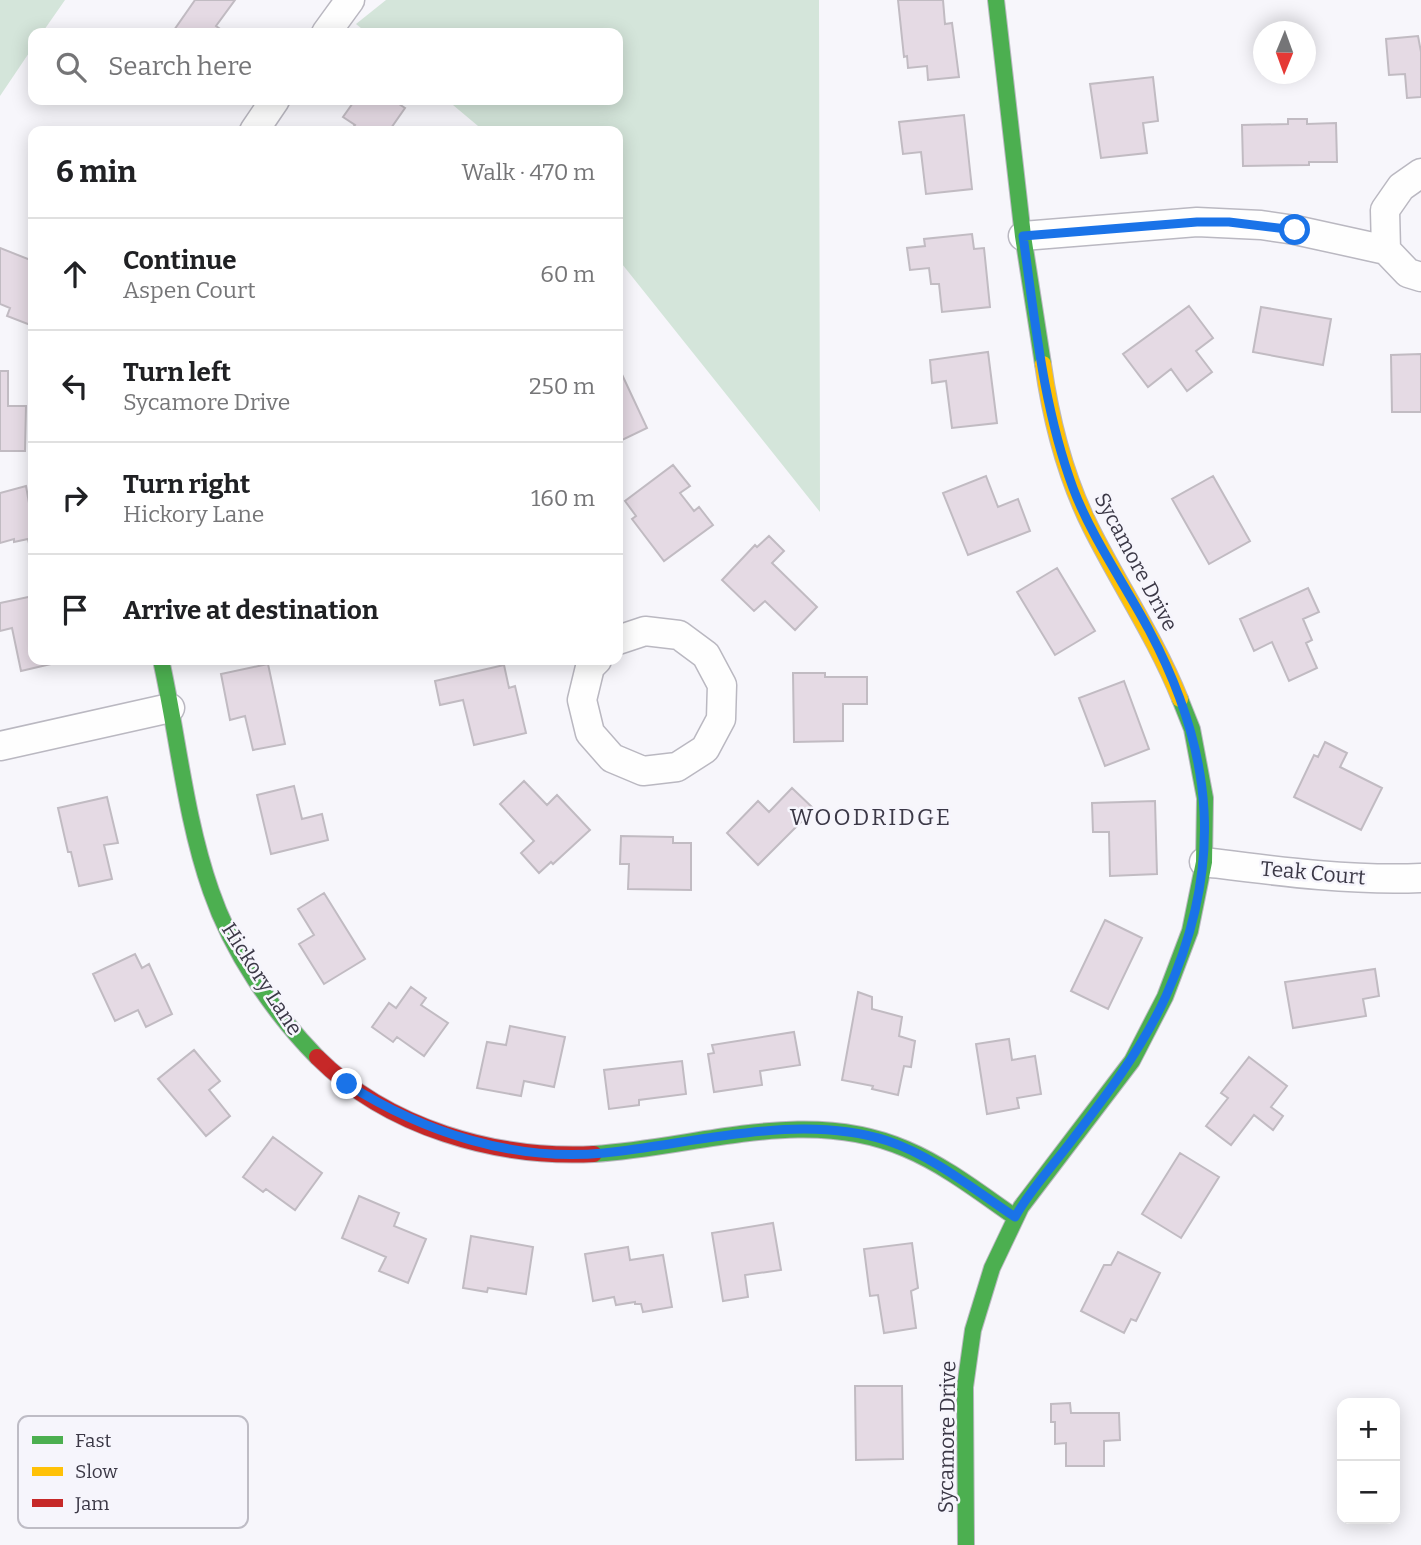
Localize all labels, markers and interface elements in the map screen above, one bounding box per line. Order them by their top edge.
north arrow [1253,21,1316,84]
search box [28,28,623,105]
icon: search [52,48,90,86]
text: Search here [108,51,252,82]
text: 6 min [56,154,137,190]
text: Walk · 470 m [462,158,595,186]
route start [1279,214,1310,245]
text: Continue [123,245,237,276]
icon: ahead [56,255,94,293]
text: 60 m [540,260,595,288]
text: Aspen Court [123,276,256,304]
text: Turn left [123,357,231,388]
icon: left [56,367,94,405]
text: 250 m [529,372,595,400]
text: Sycamore Drive [123,388,290,416]
text: Turn right [123,469,250,500]
icon: right [56,479,94,517]
text: 160 m [531,484,595,512]
street label: Sycamore Drive [1089,488,1183,636]
text: Hickory Lane [123,500,264,528]
icon: arrive [56,591,94,629]
text: Arrive at destination [123,595,378,626]
district label: WOODRIDGE [790,803,952,831]
street label: Teak Court [1259,855,1367,891]
street label: Hickory Lane [216,918,308,1040]
route end [331,1068,362,1099]
street label: Sycamore Drive [933,1360,961,1514]
map controls [1337,1398,1400,1524]
button: + [1337,1398,1400,1461]
legend [18,1416,248,1528]
text: Fast [75,1429,112,1452]
text: Slow [75,1460,118,1483]
button: − [1337,1461,1400,1524]
text: Jam [74,1492,109,1515]

